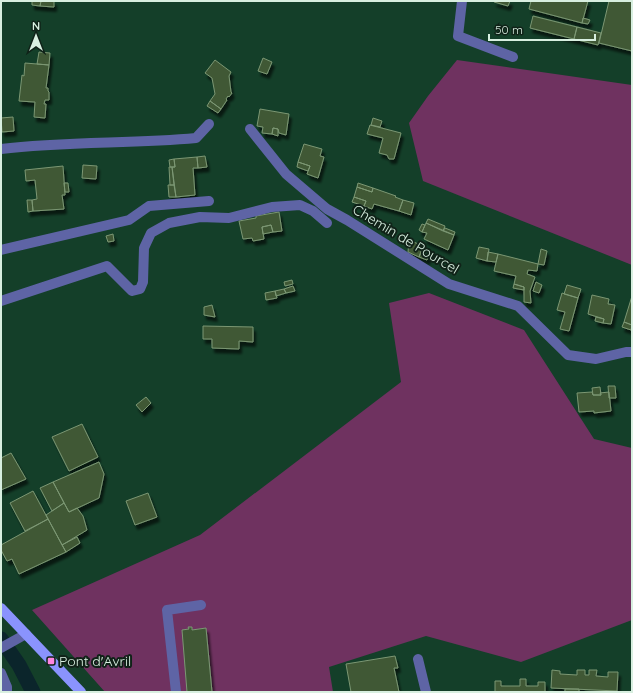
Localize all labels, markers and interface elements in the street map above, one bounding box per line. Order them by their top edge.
north arrow [16,16,56,56]
scale bar [489,16,595,42]
text: N [32,19,40,33]
text: 50 m [495,22,523,37]
street label: Chemin de Pourcel [350,200,462,278]
place label: Pont d'Avril [59,652,131,670]
marker: Pont d'Avril [46,656,56,666]

